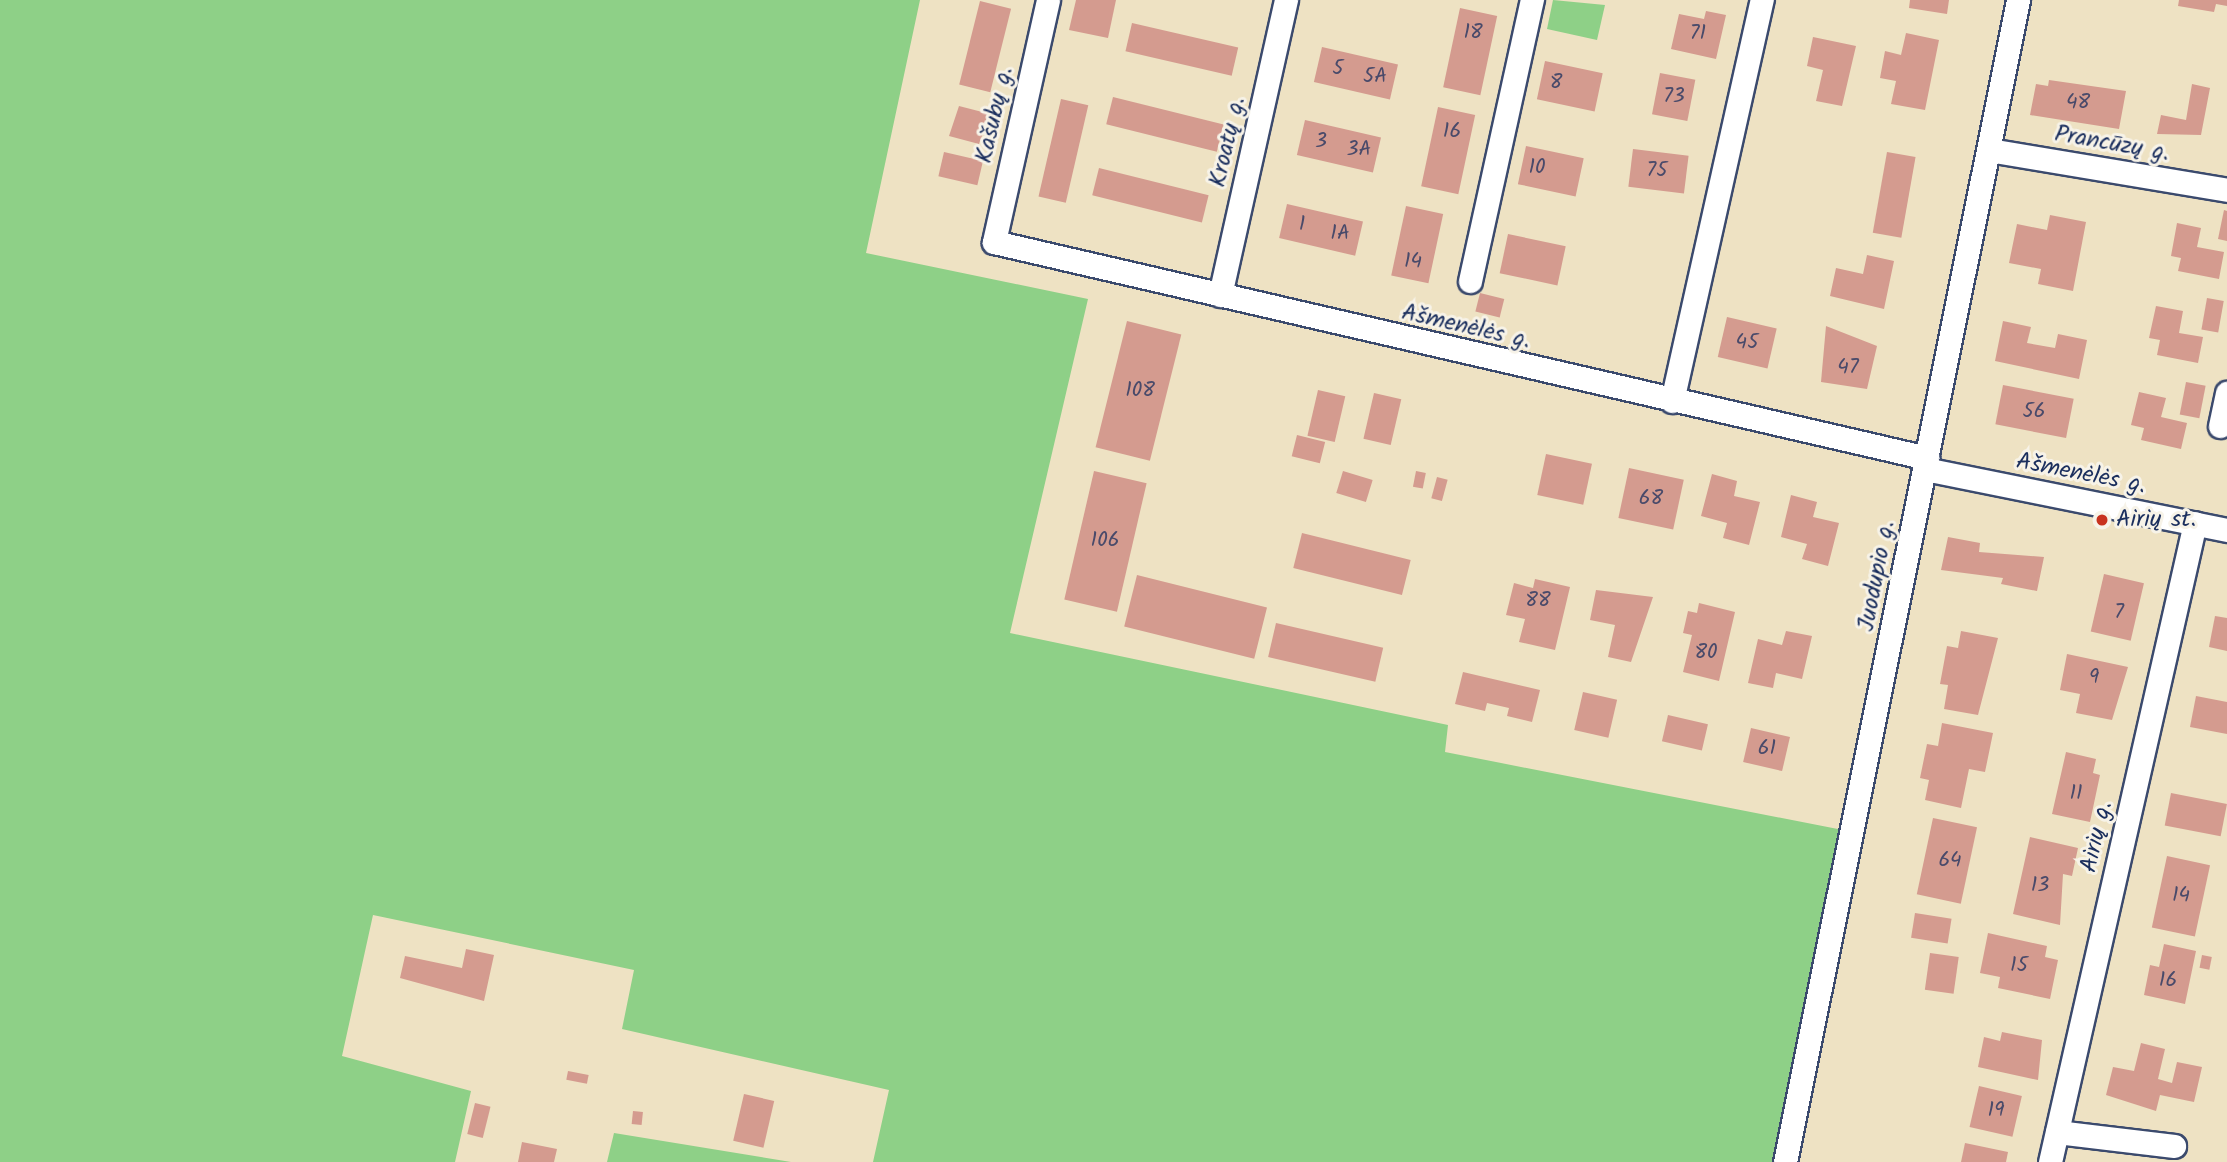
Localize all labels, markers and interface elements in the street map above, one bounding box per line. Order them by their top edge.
house number: 18 [1463,20,1483,46]
house number: 71 [1690,21,1706,47]
house number: 5 [1332,56,1344,82]
street label: Kašubų g. [970,64,1020,166]
house number: 5A [1363,64,1387,90]
house number: 8 [1550,70,1562,96]
house number: 73 [1663,84,1685,110]
house number: 48 [2066,90,2090,116]
street label: Kroatų g. [1204,94,1252,190]
house number: 16 [1443,119,1461,145]
street label: Prancūzų g. [2052,120,2172,168]
house number: 3 [1315,129,1327,155]
house number: 3A [1347,137,1371,163]
house number: 10 [1528,155,1546,181]
house number: 75 [1647,158,1667,184]
house number: 1 [1299,212,1305,238]
house number: 1A [1330,221,1350,247]
house number: 14 [1404,249,1422,275]
street label: Ašmenėlės g. [1399,298,1533,356]
house number: 45 [1736,330,1758,356]
house number: 47 [1837,355,1859,381]
house number: 108 [1125,378,1155,404]
house number: 56 [2023,399,2045,425]
street label: Ašmenėlės g. [2014,447,2148,501]
house number: 68 [1639,486,1663,512]
place label: Airių st. [2116,506,2196,534]
marker: Airių st. [2094,512,2110,528]
street label: Juodupio g. [1852,518,1902,634]
house number: 106 [1091,528,1119,554]
house number: 88 [1525,588,1551,614]
house number: 7 [2114,600,2124,626]
house number: 80 [1694,640,1718,666]
house number: 9 [2089,665,2099,691]
house number: 61 [1758,736,1776,762]
house number: 11 [2069,781,2083,807]
street label: Airių g. [2075,799,2119,875]
house number: 64 [1938,848,1962,874]
house number: 13 [2031,873,2049,899]
house number: 14 [2172,883,2190,909]
house number: 15 [2010,953,2028,979]
house number: 16 [2159,968,2177,994]
house number: 19 [1988,1098,2004,1124]

